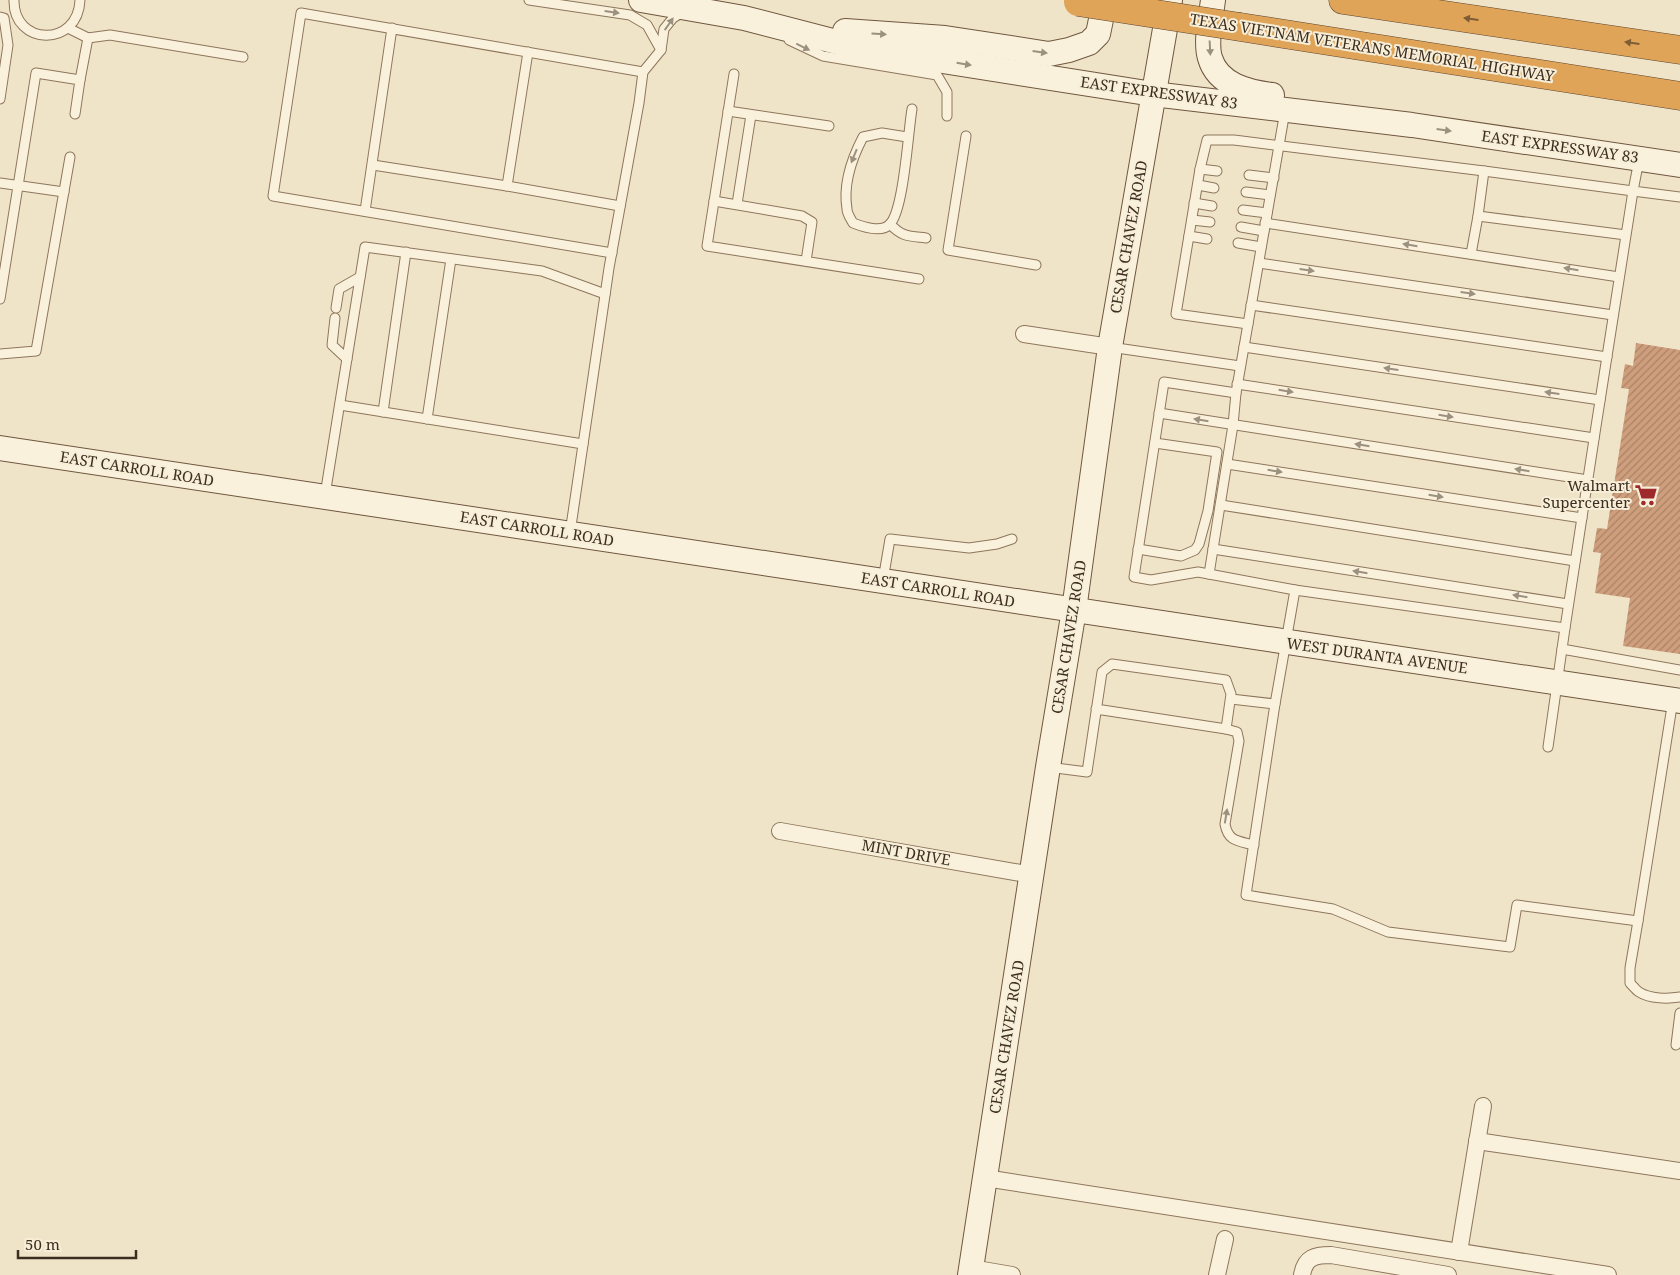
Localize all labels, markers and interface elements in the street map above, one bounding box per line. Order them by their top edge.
one-way arrow [604,8,620,16]
street label: TEXAS VIETNAM VETERANS MEMORIAL HIGHWAY [1189,8,1556,86]
one-way arrow [1463,15,1479,23]
one-way arrow [664,17,674,31]
one-way arrow [871,30,887,38]
one-way arrow [1623,39,1639,47]
one-way arrow [1206,41,1214,57]
one-way arrow [796,43,810,51]
one-way arrow [1033,49,1049,57]
one-way arrow [956,61,972,69]
street label: EAST EXPRESSWAY 83 [1079,71,1239,113]
street label: EAST EXPRESSWAY 83 [1480,125,1640,167]
one-way arrow [1437,126,1453,134]
one-way arrow [850,149,857,164]
street label: CESAR CHAVEZ ROAD [1105,159,1151,315]
one-way arrow [1402,241,1418,249]
one-way arrow [1563,265,1579,273]
one-way arrow [1299,266,1315,274]
one-way arrow [1460,290,1476,298]
one-way arrow [1383,364,1399,372]
one-way arrow [1278,388,1294,396]
one-way arrow [1544,388,1560,396]
one-way arrow [1439,412,1455,420]
one-way arrow [1193,416,1209,424]
one-way arrow [1353,440,1369,448]
street label: EAST CARROLL ROAD [59,446,216,490]
one-way arrow [1514,465,1530,473]
one-way arrow [1267,467,1283,475]
place label: Walmart Supercenter [1543,475,1630,512]
supermarket icon: Walmart Supercenter [1633,482,1659,508]
one-way arrow [1428,492,1444,500]
street label: EAST CARROLL ROAD [459,506,616,550]
street label: CESAR CHAVEZ ROAD [1046,558,1090,715]
street label: EAST CARROLL ROAD [860,567,1017,611]
one-way arrow [1351,567,1367,575]
one-way arrow [1512,592,1528,600]
street label: WEST DURANTA AVENUE [1285,632,1469,678]
one-way arrow [1223,807,1231,823]
street label: MINT DRIVE [860,834,952,870]
street label: CESAR CHAVEZ ROAD [984,958,1028,1115]
scale bar [18,1228,135,1260]
text: 50 m [25,1234,60,1254]

